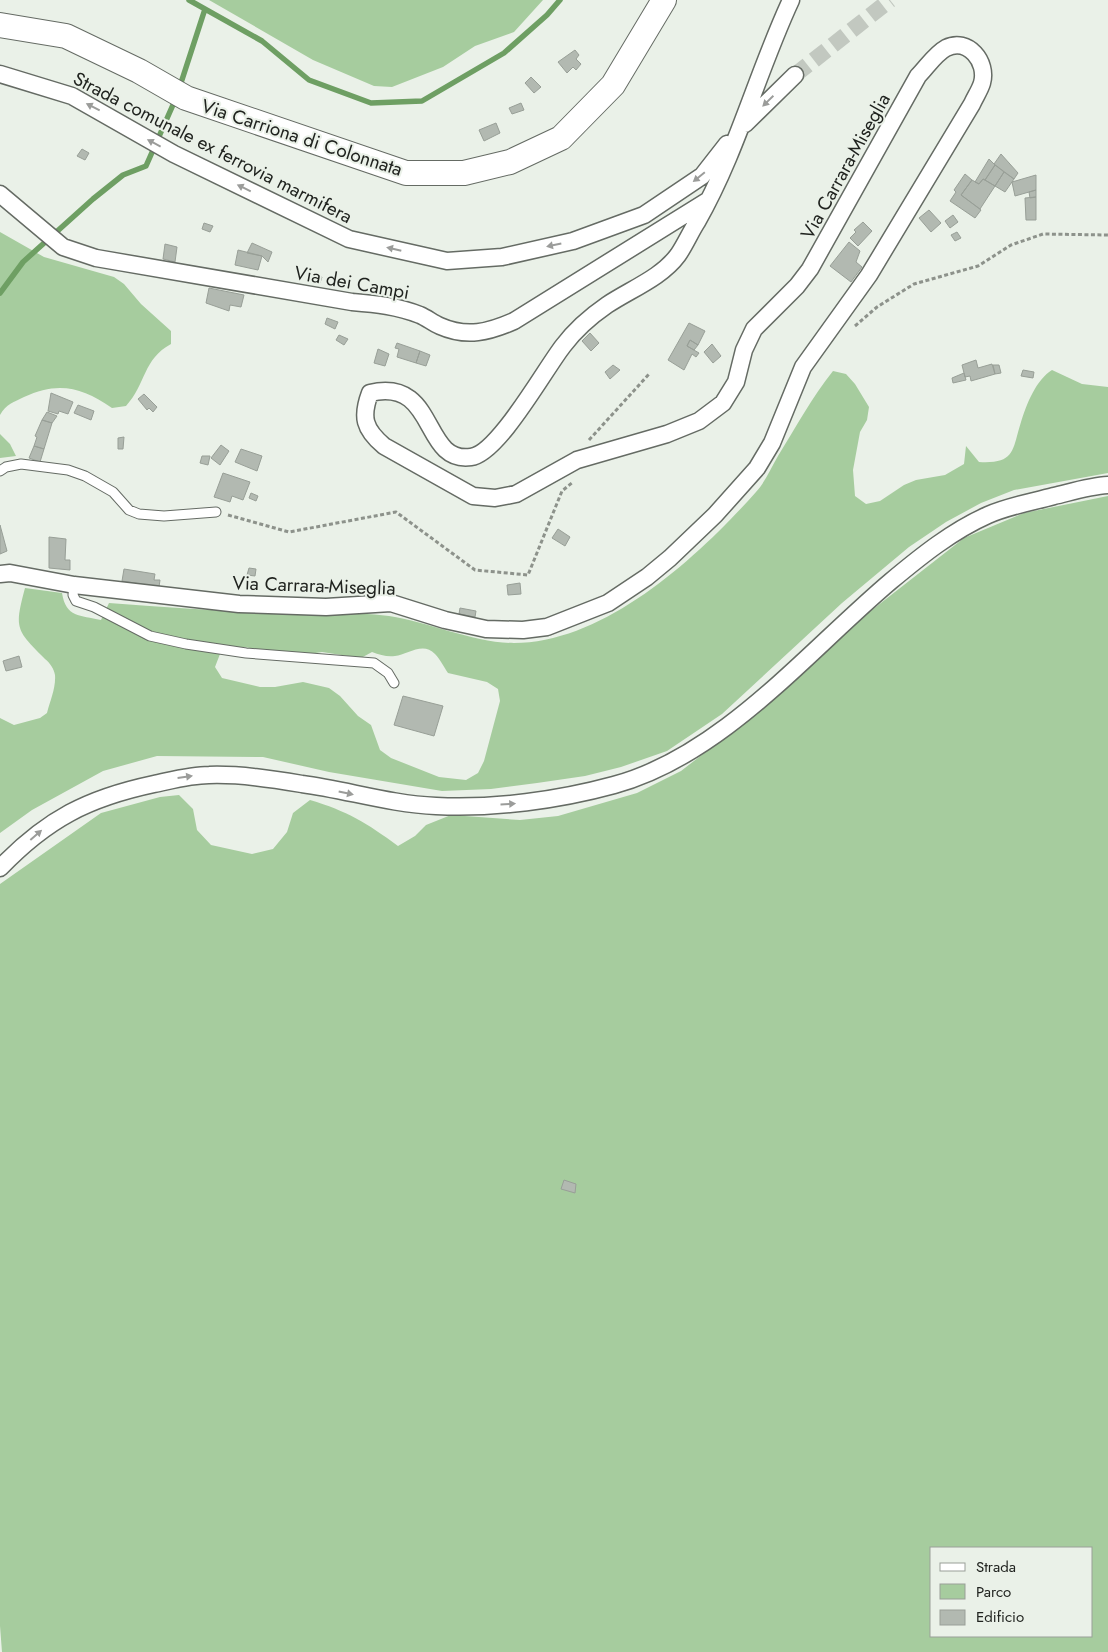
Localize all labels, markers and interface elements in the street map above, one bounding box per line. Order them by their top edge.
street label: Strada comunale ex ferrovia marmifera [69,65,357,230]
street label: Via Carrara-Miseglia [794,88,897,244]
street label: Via Carriona di Colonnata [198,92,406,183]
one-way arrow [763,95,775,107]
one-way arrow [86,103,100,111]
one-way arrow [147,139,161,148]
one-way arrow [693,172,706,183]
one-way arrow [237,184,251,192]
one-way arrow [545,242,561,250]
one-way arrow [386,245,401,253]
street label: Via dei Campi [292,259,412,306]
street label: Via Carrara-Miseglia [232,569,396,602]
one-way arrow [178,773,194,781]
one-way arrow [339,789,354,797]
one-way arrow [500,799,516,807]
one-way arrow [29,829,41,841]
legend [930,1547,1093,1637]
text: Strada [976,1556,1016,1578]
text: Parco [976,1581,1011,1603]
text: Edificio [976,1606,1024,1628]

